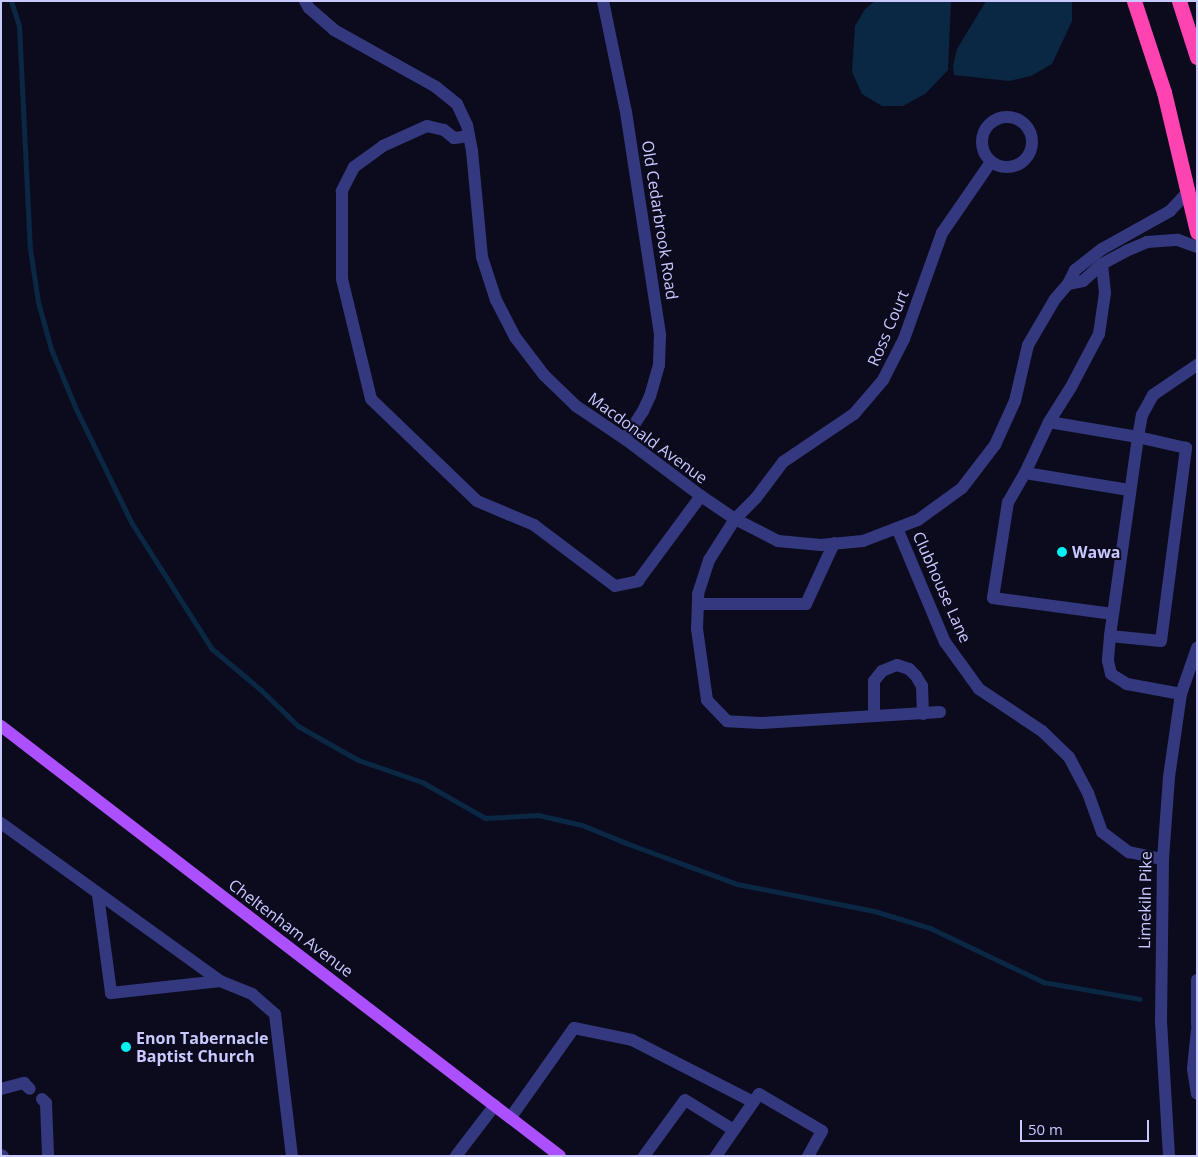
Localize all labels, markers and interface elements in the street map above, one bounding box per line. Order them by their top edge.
street label: Old Cedarbrook Road [638,139,682,301]
street label: Ross Court [863,287,913,369]
street label: Macdonald Avenue [585,388,711,488]
street label: Clubhouse Lane [909,528,975,646]
place label: Wawa [1072,542,1120,562]
marker: Wawa [1056,546,1068,558]
street label: Limekiln Pike [1135,851,1155,949]
street label: Cheltenham Avenue [225,875,357,981]
place label: Enon Tabernacle Baptist Church [136,1028,269,1066]
marker: Enon Tabernacle Baptist Church [120,1041,132,1053]
scale bar [1023,1110,1152,1142]
text: 50 m [1028,1119,1063,1139]

